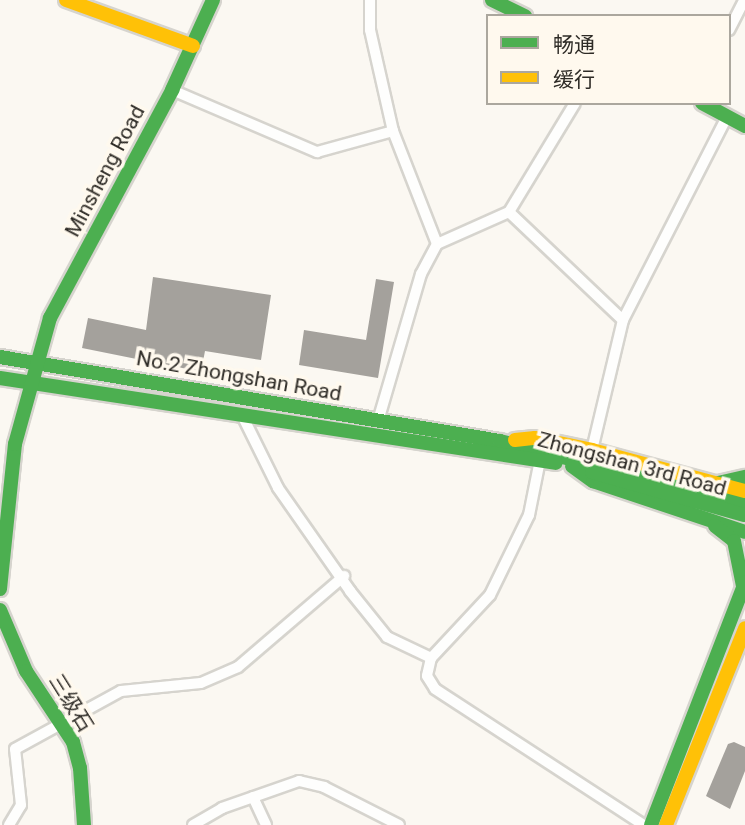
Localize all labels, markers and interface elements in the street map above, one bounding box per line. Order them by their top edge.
legend [486,14,731,105]
text: 畅通 [553,33,595,57]
text: 缓行 [553,68,595,92]
street label: Minsheng Road [60,101,150,241]
street label: No.2 Zhongshan Road [134,346,344,406]
street label: Zhongshan 3rd Road [535,427,729,501]
street label: 三级石 [44,670,98,736]

